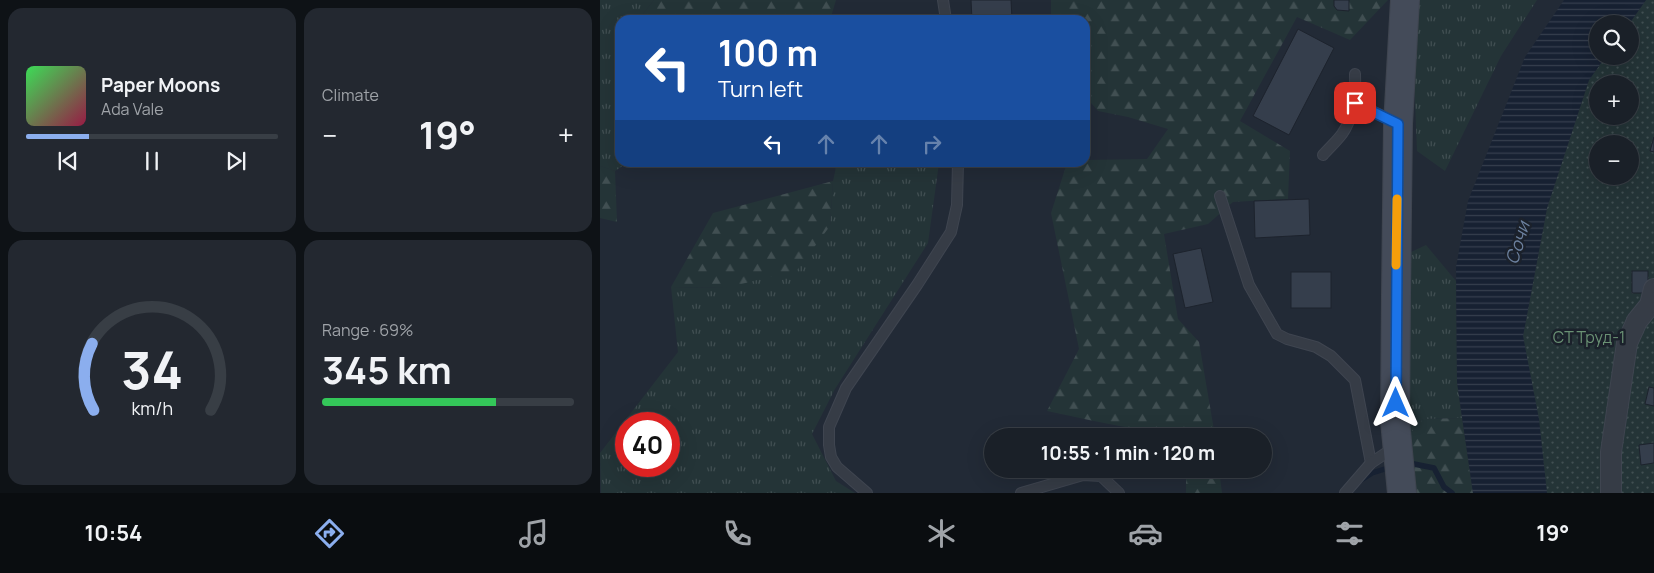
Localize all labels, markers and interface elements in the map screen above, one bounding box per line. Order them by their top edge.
map controls [1589,15,1639,185]
button: search [1589,15,1639,65]
text: 100 m [718,29,818,77]
icon: left [635,35,700,100]
text: Paper Moons [101,72,220,98]
text: Turn left [718,74,803,104]
button: + [1589,75,1639,125]
pin [1334,82,1376,124]
text: Climate [322,84,379,106]
icon: arrive [1341,89,1369,117]
text: Ada Vale [101,98,164,120]
text: 19° [419,108,476,160]
text: − [322,116,337,154]
text: + [558,116,574,154]
icon: left [759,130,787,158]
icon: ahead [812,130,840,158]
icon: ahead [865,130,893,158]
icon: right [918,130,946,158]
button: − [1589,135,1639,185]
icon: previous [54,147,82,175]
icon: pause [138,147,166,175]
icon: next [222,147,250,175]
water label: Сочи [1499,217,1535,267]
text: Range · 69% [322,319,413,341]
park label: СТ Труд-1 [1553,326,1625,348]
text: 34 [121,334,183,405]
text: 345 km [322,343,452,395]
position arrow [1369,376,1421,428]
text: km/h [131,396,173,420]
speed limit sign: 40 [615,412,680,477]
text: 10:55 · 1 min · 120 m [1041,440,1215,466]
icon: directions [312,516,347,551]
icon: music [516,516,551,551]
icon: phone [720,516,755,551]
icon: climate [924,516,959,551]
icon: car [1128,516,1163,551]
icon: filters [1332,516,1367,551]
text: 10:54 [85,518,142,548]
text: 19° [1536,518,1569,548]

